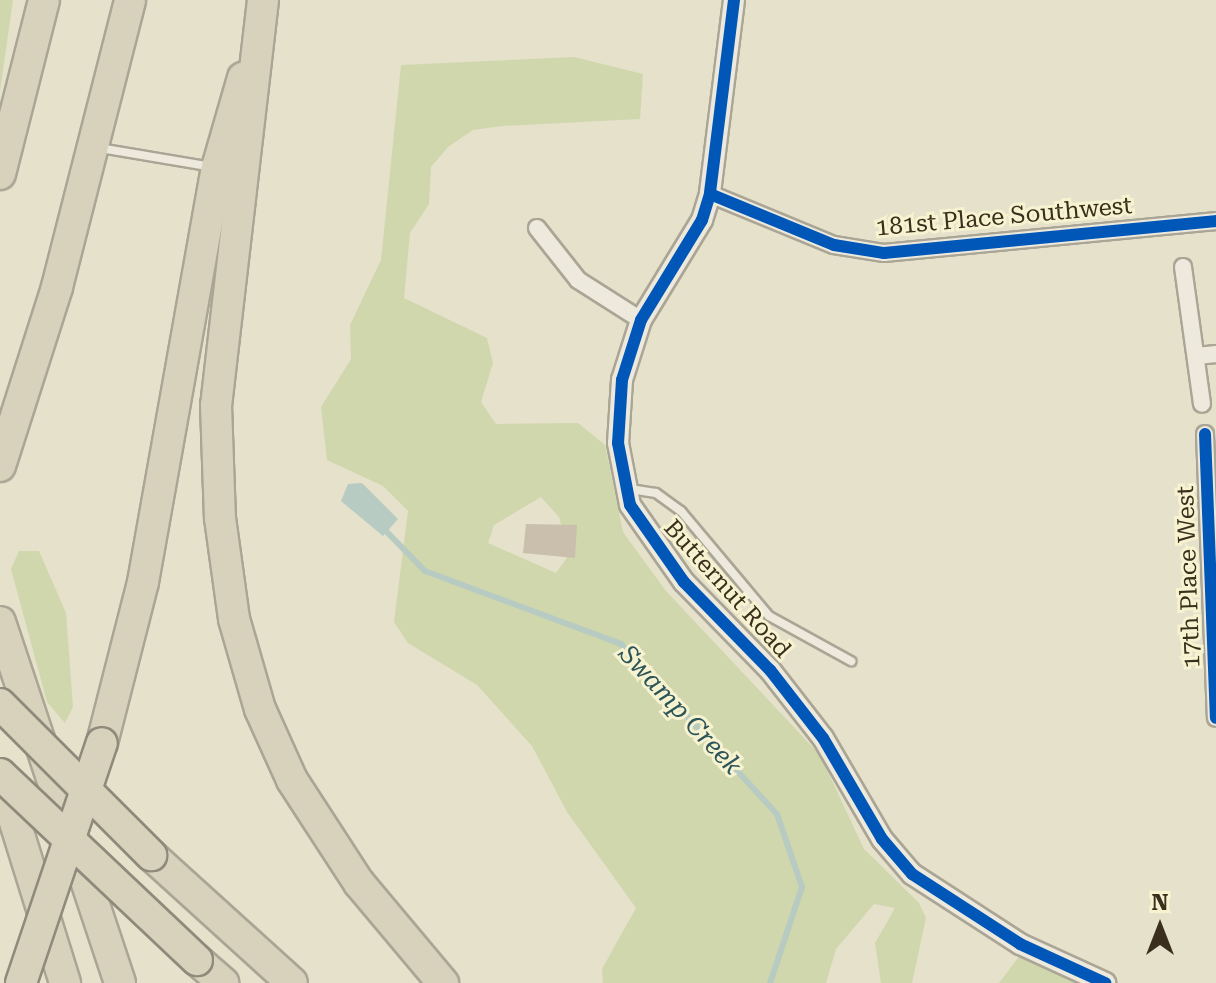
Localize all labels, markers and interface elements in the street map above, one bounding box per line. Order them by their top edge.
street label: 181st Place Southwest [875,191,1133,243]
street label: 17th Place West [1171,485,1207,669]
street label: Butternut Road [657,514,797,664]
water label: Swamp Creek [612,639,748,781]
north arrow [1120,887,1200,967]
text: N [1152,890,1168,915]

